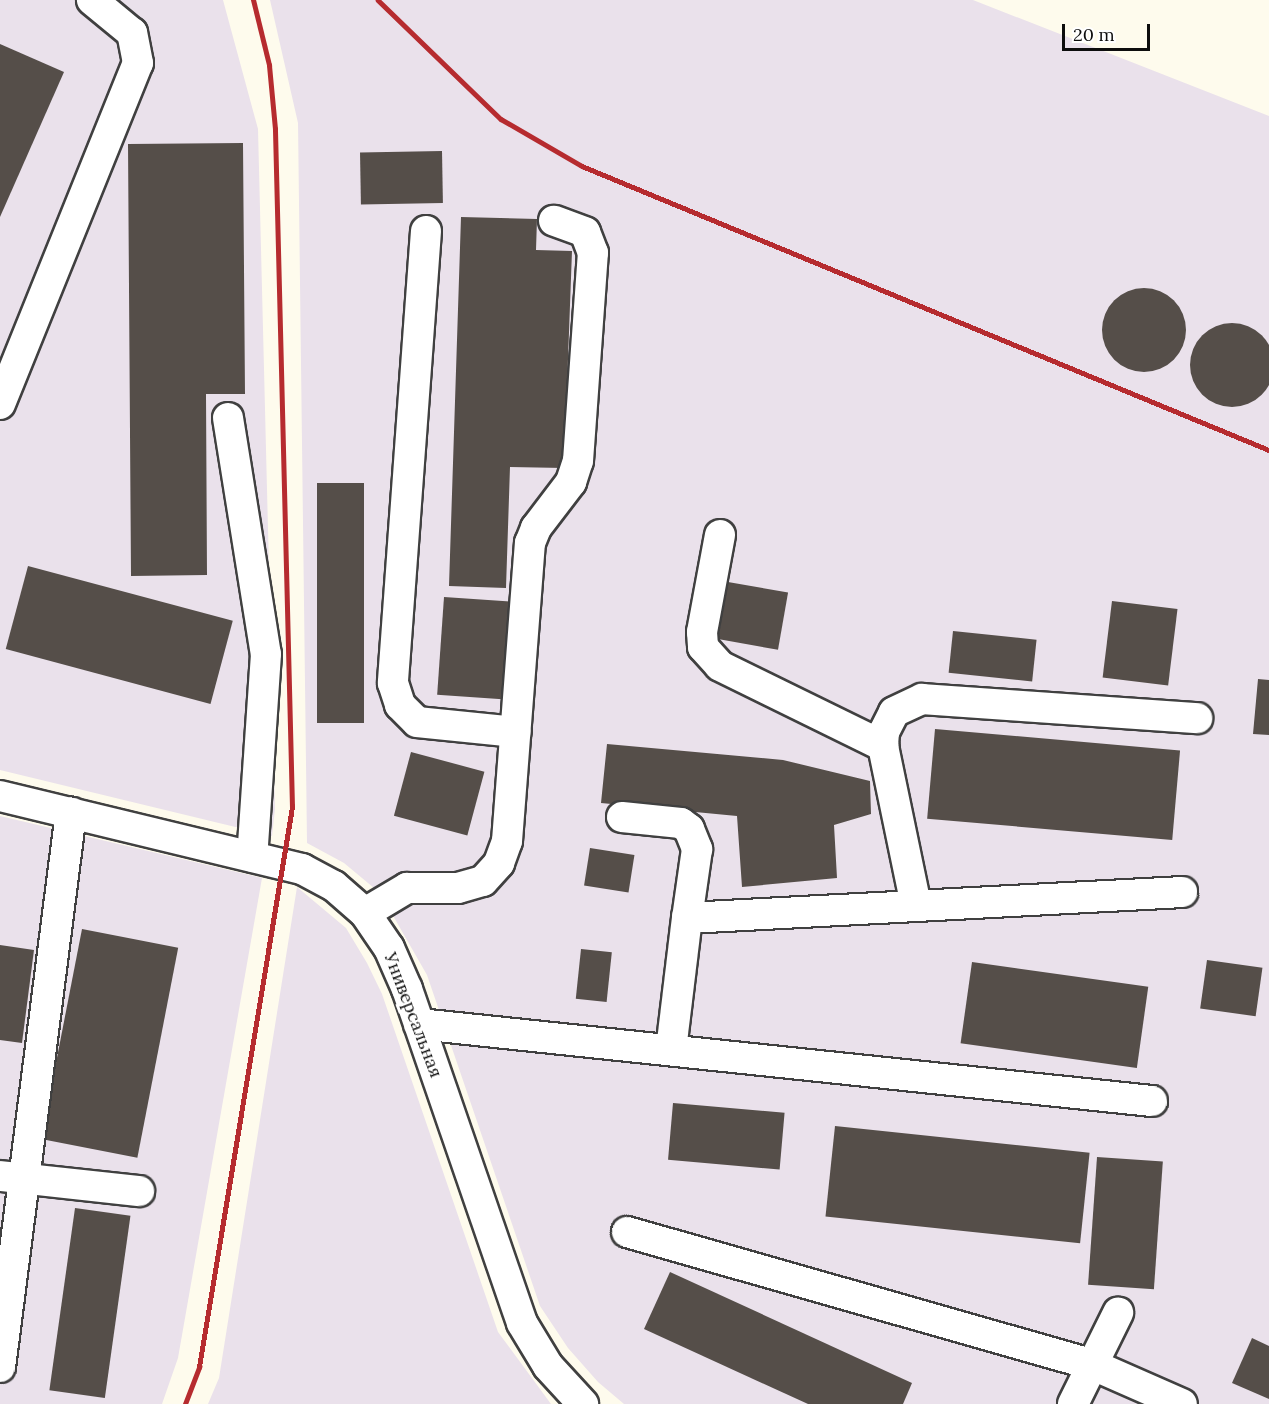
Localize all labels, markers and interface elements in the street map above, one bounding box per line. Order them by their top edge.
scale bar [1065,12,1154,50]
text: 20 m [1073,23,1115,46]
street label: Универсальная [379,949,447,1081]

